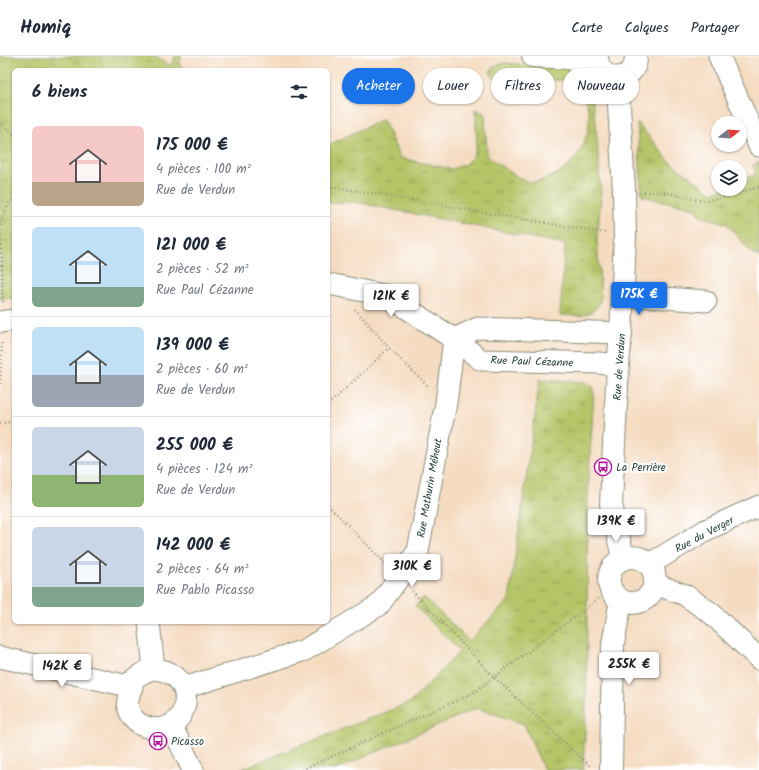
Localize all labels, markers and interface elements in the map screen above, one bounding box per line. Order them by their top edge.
text: Homiq [20,13,71,43]
text: Carte [571,17,603,39]
text: Calques [625,17,669,39]
text: Partager [691,17,739,39]
chip: Acheter [342,68,415,104]
chip: Louer [423,68,483,104]
chip: Filtres [491,68,555,104]
chip: Nouveau [563,68,639,104]
text: 6 biens [32,79,87,106]
icon: filters [288,81,310,103]
north arrow [711,116,747,152]
map controls [711,116,747,196]
text: 175 000 € [156,132,228,159]
icon: home [64,142,112,190]
text: 4 pièces · 100 m² [156,159,251,180]
button: layers [711,160,747,196]
text: Rue de Verdun [156,180,235,201]
text: 121 000 € [156,232,226,259]
icon: home [64,243,112,291]
text: 2 pièces · 52 m² [156,259,249,280]
text: Rue Paul Cézanne [156,280,254,301]
pin: 175K € [606,282,672,316]
pin: 121K € [358,284,424,318]
text: 175K € [620,284,658,305]
text: 121K € [373,286,409,307]
text: 139 000 € [156,332,229,359]
street label: Rue de Verdun [609,333,631,401]
icon: home [64,343,112,391]
street label: Rue Paul Cézanne [490,352,574,372]
text: 2 pièces · 60 m² [156,359,248,380]
text: Rue de Verdun [156,380,235,401]
text: 255 000 € [156,432,233,459]
street label: Rue Mathurin Méheut [412,436,448,539]
icon: home [64,443,112,491]
bus stop icon: La Perrière [593,457,613,477]
text: 4 pièces · 124 m² [156,459,252,480]
place label: La Perrière [616,459,666,477]
text: Rue de Verdun [156,480,235,501]
pin: 139K € [583,509,649,543]
text: 139K € [597,511,635,532]
street label: Rue du Verger [672,511,738,558]
text: 142 000 € [156,532,230,559]
icon: home [64,543,112,591]
pin: 310K € [379,554,445,588]
text: 310K € [393,556,431,577]
text: 2 pièces · 64 m² [156,559,248,580]
text: Rue Pablo Picasso [156,580,254,601]
pin: 255K € [596,652,662,686]
pin: 142K € [29,654,95,688]
text: 255K € [608,654,650,675]
text: 142K € [42,656,82,677]
bus stop icon: Picasso [148,731,168,751]
place label: Picasso [171,733,204,751]

